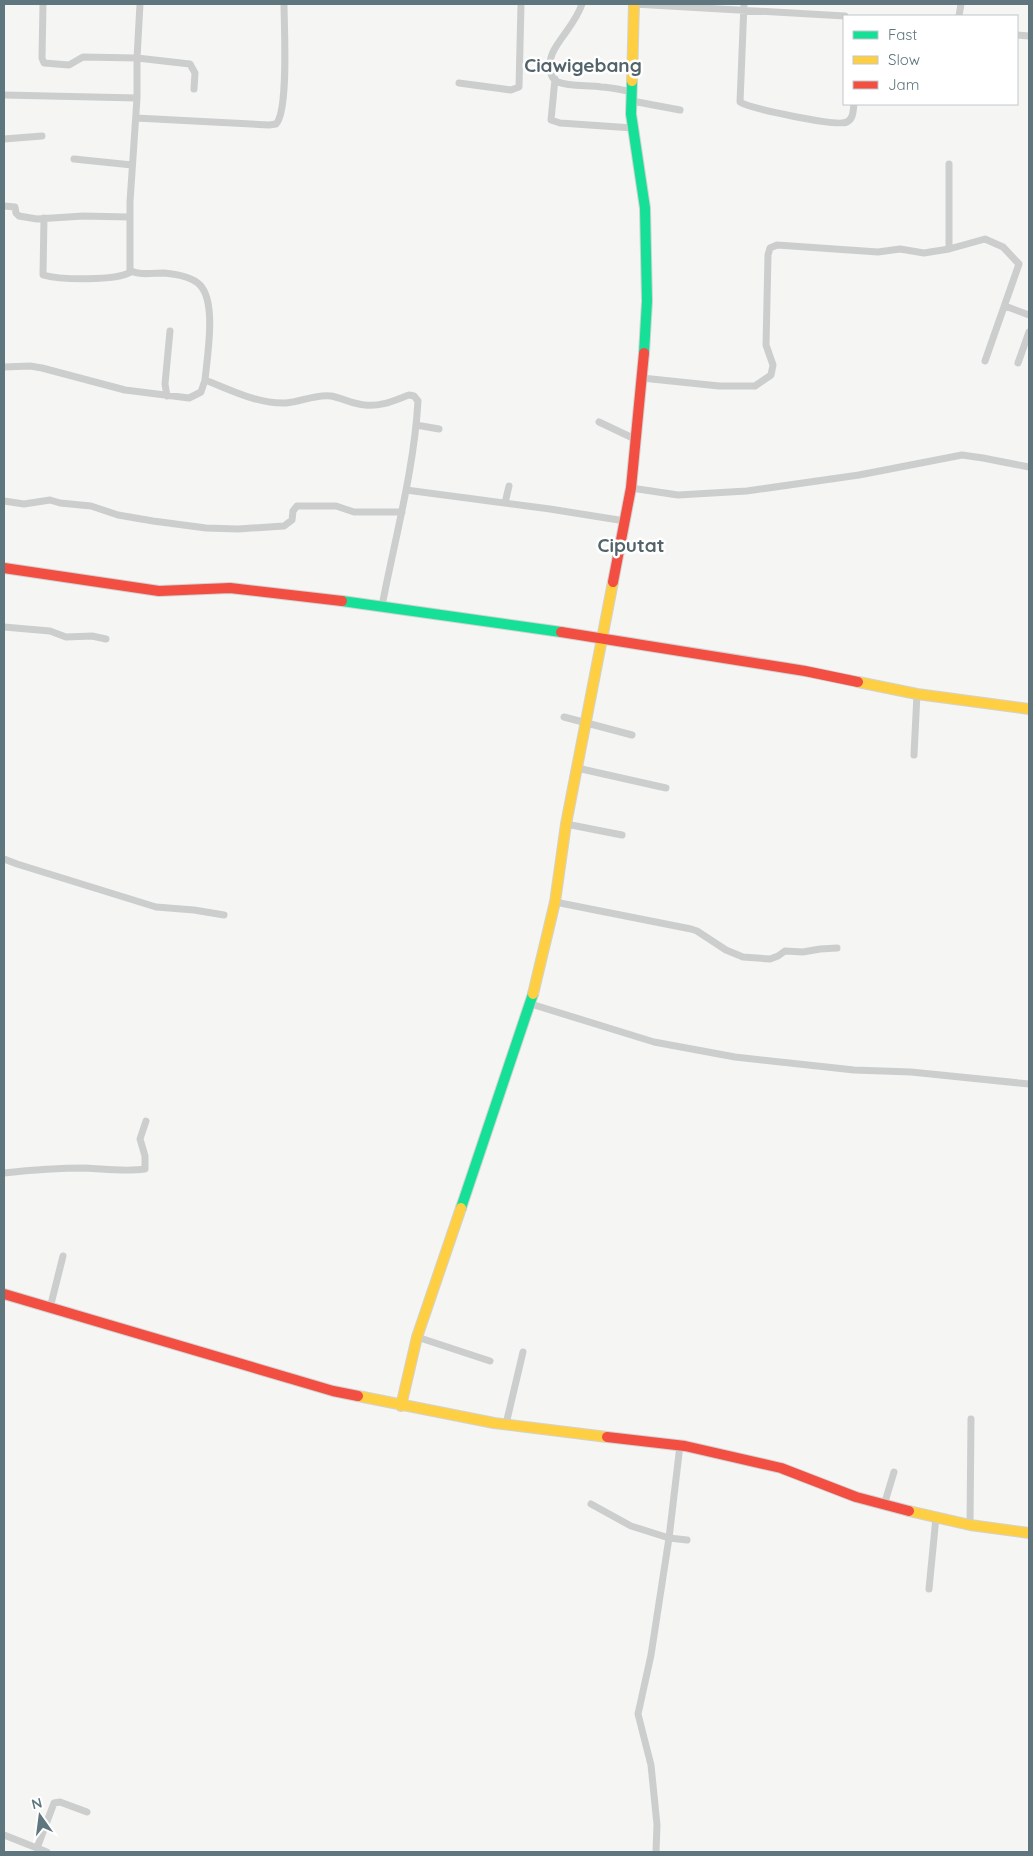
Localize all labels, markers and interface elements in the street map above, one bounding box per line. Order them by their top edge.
legend [843,15,1018,105]
text: Fast [888,25,917,44]
text: Slow [888,50,920,69]
district label: Ciawigebang [524,53,642,77]
text: Jam [888,75,919,94]
district label: Ciputat [598,533,664,557]
north arrow [15,1791,65,1841]
text: N [30,1793,44,1813]

